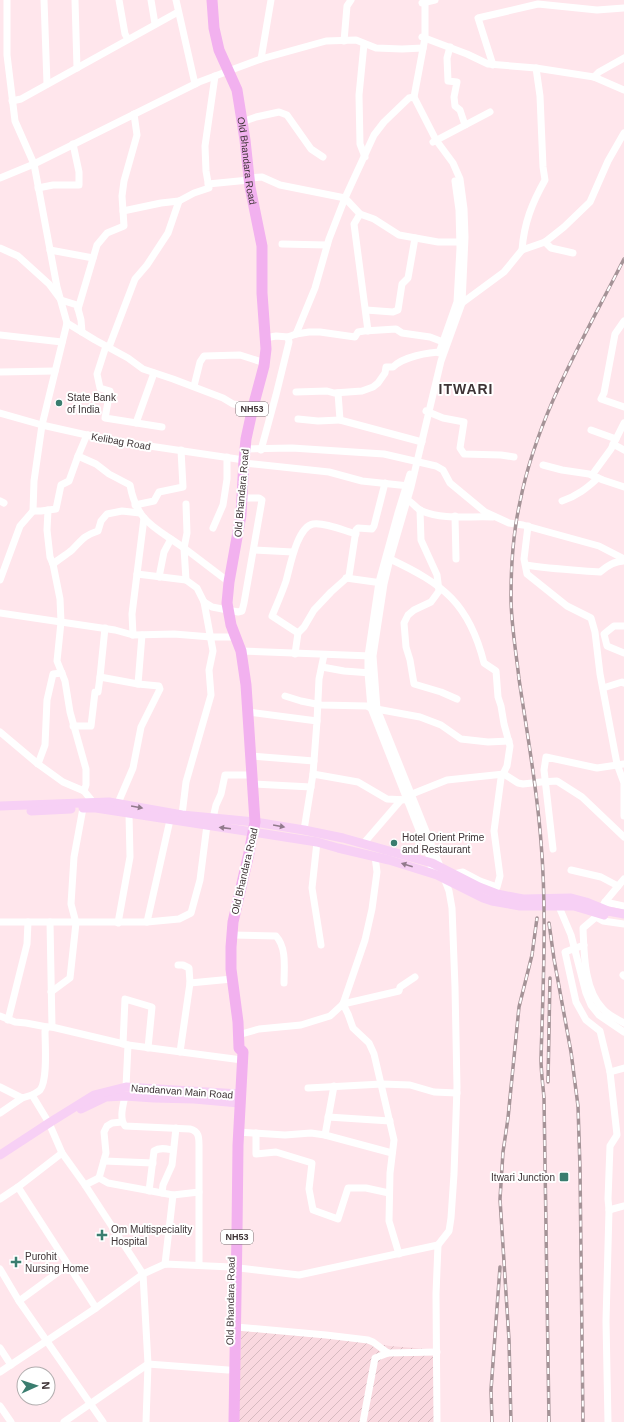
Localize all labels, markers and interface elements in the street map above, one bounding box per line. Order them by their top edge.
street label: Old Bhandara Road [235,116,258,206]
district label: ITWARI [439,381,494,397]
place label: State Bank of India [67,392,117,415]
marker: State Bank of India [54,398,64,408]
road number: NH53 [236,402,268,416]
street label: Kelibag Road [90,431,151,452]
street label: Old Bhandara Road [232,449,251,538]
one-way arrow [130,804,143,810]
one-way arrow [273,823,285,829]
one-way arrow [219,825,231,831]
street label: Old Bhandara Road [229,827,260,915]
place label: Hotel Orient Prime and Restaurant [402,832,485,855]
marker: Hotel Orient Prime and Restaurant [389,838,399,848]
one-way arrow [401,862,413,868]
street label: Nandanvan Main Road [131,1082,233,1101]
marker: Itwari Junction [558,1171,570,1183]
place label: Itwari Junction [491,1172,555,1183]
place label: Om Multispeciality Hospital [111,1224,192,1247]
marker: Om Multispeciality Hospital [96,1229,108,1241]
road number: NH53 [221,1230,253,1244]
place label: Purohit Nursing Home [25,1251,89,1274]
marker: Purohit Nursing Home [10,1256,22,1268]
street label: Old Bhandara Road [224,1257,237,1345]
north arrow [16,1366,56,1406]
text: N [40,1381,52,1390]

